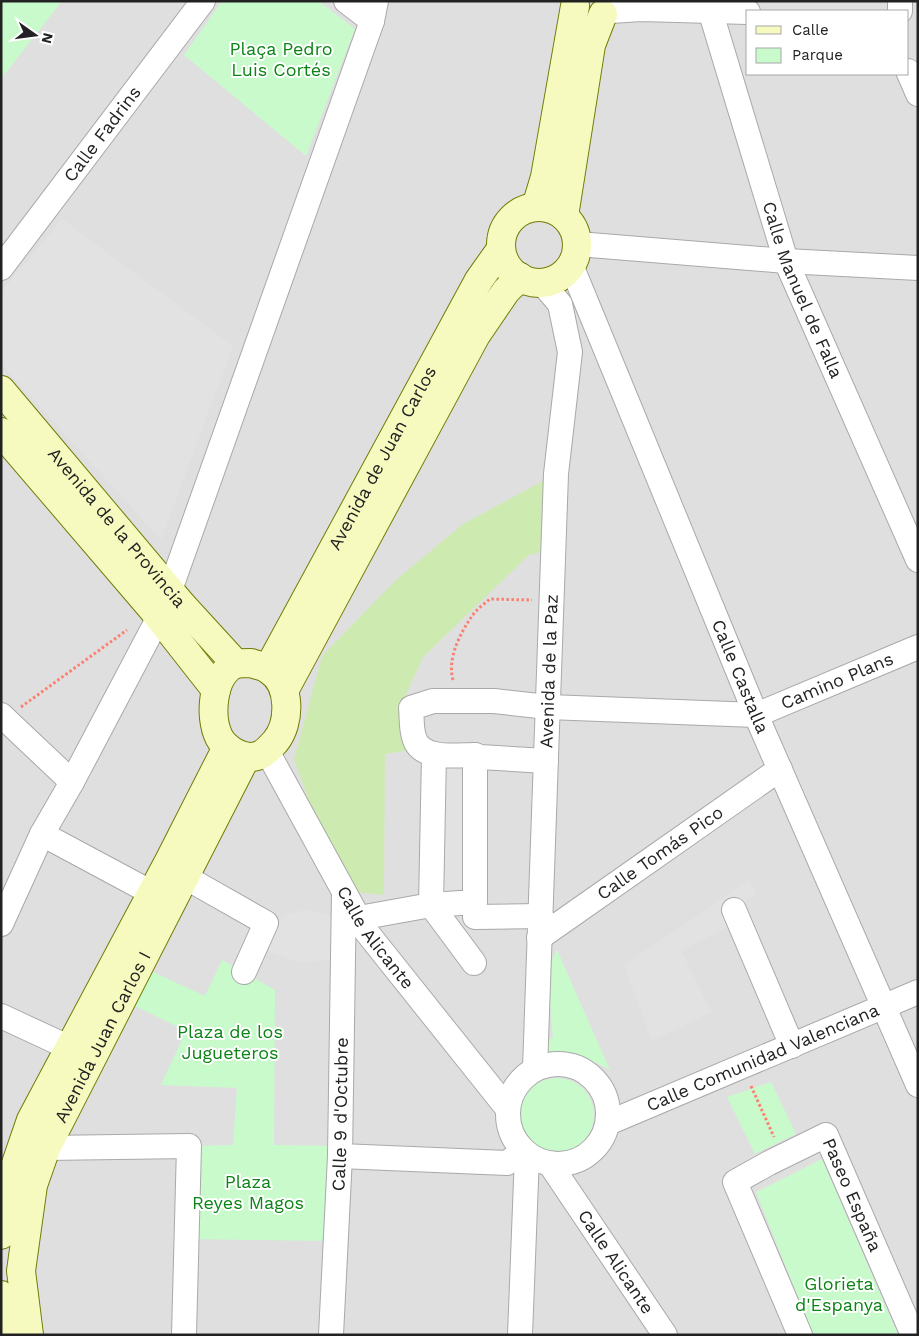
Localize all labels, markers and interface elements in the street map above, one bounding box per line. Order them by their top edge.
north arrow [10,10,60,60]
legend [746,10,909,75]
text: Calle [792,21,829,39]
text: N [39,31,57,45]
park label: Plaça Pedro Luis Cortés [229,38,333,80]
text: Parque [792,46,843,64]
street label: Calle Fadrins [59,82,145,186]
street label: Calle Manuel de Falla [759,199,847,381]
street label: Avenida de Juan Carlos [324,362,440,553]
street label: Avenida de la Provincia [44,443,191,612]
street label: Avenida de la Paz [535,594,562,749]
street label: Calle Castalla [708,616,774,736]
street label: Camino Plans [777,648,896,713]
street label: Calle Tomás Pico [593,801,727,904]
street label: Calle Alicante [333,882,419,993]
street label: Avenida Juan Carlos I [50,948,155,1126]
street label: Calle Comunidad Valenciana [643,999,882,1116]
park label: Plaza de los Jugueteros [177,1021,283,1063]
street label: Calle 9 d'Octubre [327,1037,352,1192]
street label: Paseo España [819,1135,886,1255]
park label: Plaza Reyes Magos [192,1171,304,1213]
street label: Calle Alicante [574,1206,659,1318]
park label: Glorieta d'Espanya [795,1273,883,1315]

